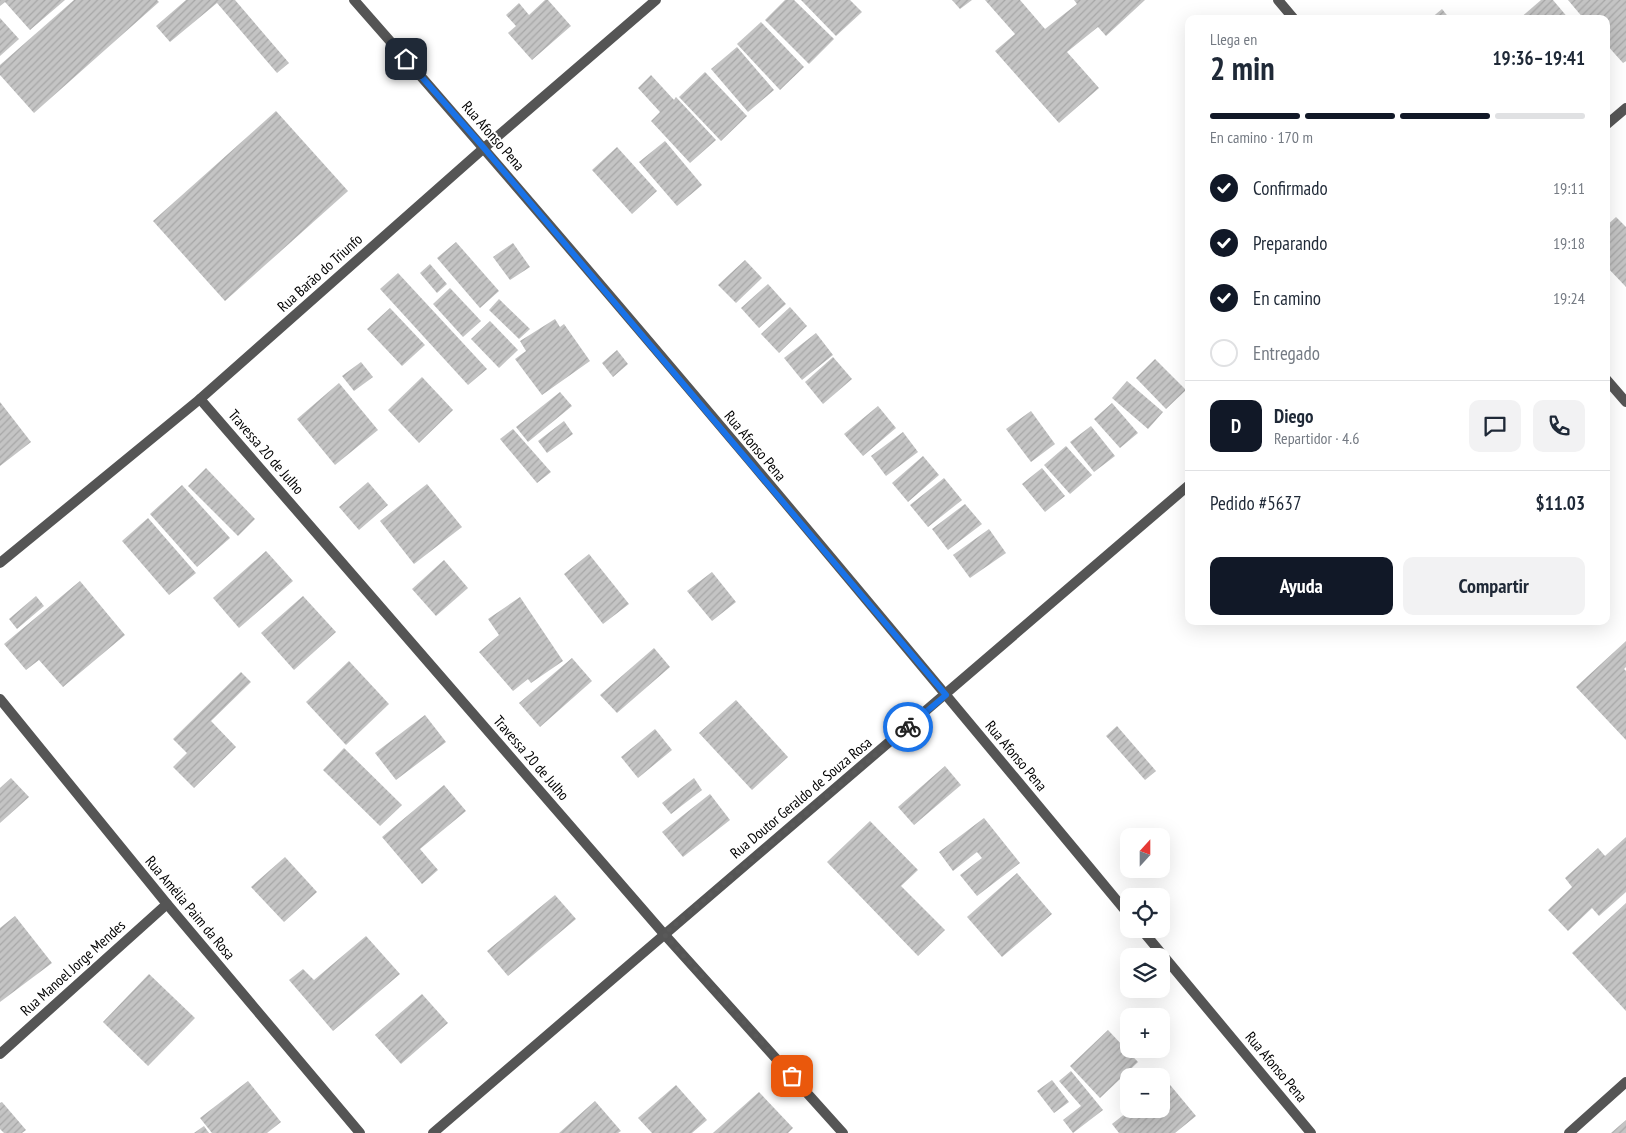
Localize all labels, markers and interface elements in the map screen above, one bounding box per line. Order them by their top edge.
text: Llega en [1210,29,1257,49]
pin [385,38,427,80]
icon: home [392,45,420,73]
text: 19:36–19:41 [1492,46,1585,70]
text: 2 min [1210,47,1275,89]
street label: Rua Afonso Pena [458,97,529,174]
text: En camino · 170 m [1210,127,1313,147]
icon: check [1210,174,1238,202]
text: Confirmado [1253,176,1328,200]
text: 19:11 [1553,178,1585,198]
icon: check [1210,229,1238,257]
street label: Rua Barão do Triunfo [273,230,366,316]
text: Preparando [1253,231,1328,255]
text: 19:18 [1553,233,1585,253]
icon: check [1210,284,1238,312]
text: En camino [1253,286,1321,310]
text: 19:24 [1553,288,1585,308]
text: Entregado [1253,341,1320,365]
button: chat [1469,400,1521,452]
button: phone [1533,400,1585,452]
text: Diego [1274,404,1313,428]
street label: Travessa 20 de Julho [224,405,308,498]
street label: Rua Afonso Pena [720,407,790,485]
text: D [1231,414,1241,438]
text: Repartidor · 4.6 [1274,428,1359,448]
text: Pedido #5637 [1210,491,1301,515]
text: $11.03 [1536,491,1585,515]
button: Ayuda [1210,557,1393,615]
button: Compartir [1403,557,1585,615]
courier [883,702,933,752]
street label: Travessa 20 de Julho [489,711,573,804]
icon: bike [894,713,922,741]
street label: Rua Afonso Pena [981,717,1051,795]
street label: Rua Doutor Geraldo de Souza Rosa [726,733,875,862]
north arrow [1120,828,1170,878]
map controls [1120,828,1170,1118]
street label: Rua Amélia Paim da Rosa [141,852,239,964]
button: locate [1120,888,1170,938]
street label: Rua Manoel Jorge Mendes [16,916,129,1020]
button: layers [1120,948,1170,998]
button: + [1120,1008,1170,1058]
street label: Rua Afonso Pena [1241,1028,1311,1106]
pin [771,1055,813,1097]
icon: bag [778,1062,806,1090]
button: − [1120,1068,1170,1118]

